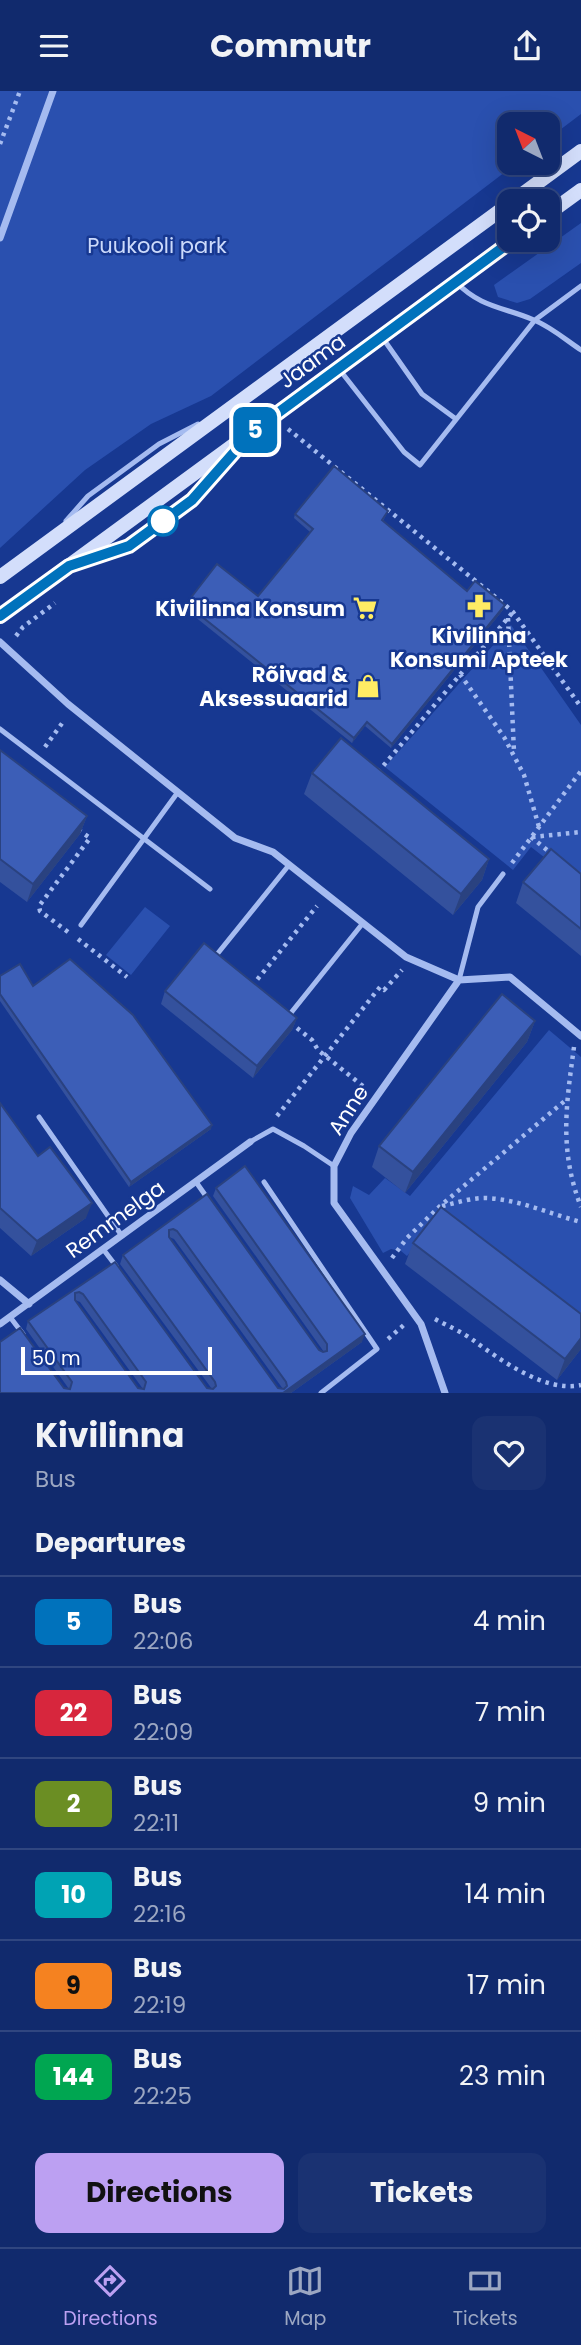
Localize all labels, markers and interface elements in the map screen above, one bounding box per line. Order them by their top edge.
text: Commutr [210,23,371,68]
icon: menu [35,27,73,65]
icon: share [508,27,546,65]
north arrow [497,112,560,175]
map controls [497,112,560,252]
button: locate [497,189,560,252]
park label: Puukooli park [87,231,227,260]
street label: Jaama [273,327,351,395]
line badge: 5 [232,407,278,453]
text: 5 [247,413,263,446]
unlabelled marker [148,506,178,536]
pharmacy icon: Kivilinna Konsumi Apteek [465,592,493,620]
place label: Kivilinna Konsum [155,594,345,623]
supermarket icon: Kivilinna Konsum [351,594,379,622]
place label: Kivilinna Konsumi Apteek [390,621,568,674]
place label: Rõivad & Aksessuaarid [199,660,348,713]
shop icon: Rõivad & Aksessuaarid [354,672,382,700]
street label: Anne [321,1079,375,1141]
street label: Remmelga [60,1173,170,1265]
scale bar [21,1344,212,1376]
text: 50 m [32,1345,81,1372]
text: Kivilinna [35,1412,185,1459]
button: heart [472,1416,546,1490]
text: Bus [35,1463,76,1495]
text: Departures [35,1525,186,1561]
text: Bus [133,1586,182,1622]
text: 4 min [473,1603,546,1639]
text: 5 [66,1605,81,1638]
text: 22:06 [133,1625,193,1657]
text: Bus [133,1677,182,1713]
text: 7 min [475,1694,546,1730]
text: 22 [60,1696,87,1729]
text: 22:09 [133,1716,193,1748]
text: Bus [133,1768,182,1804]
text: 9 min [473,1785,546,1821]
text: 2 [67,1787,80,1820]
text: 22:11 [133,1807,179,1839]
text: Bus [133,1859,182,1895]
text: 14 min [465,1876,546,1912]
text: 10 [61,1878,86,1911]
text: 22:16 [133,1898,186,1930]
text: Bus [133,1950,182,1986]
text: 17 min [467,1967,546,2003]
text: 9 [66,1969,81,2002]
text: 22:19 [133,1989,186,2021]
text: Bus [133,2041,182,2077]
text: 23 min [459,2058,546,2094]
text: 144 [53,2060,94,2093]
text: 22:25 [133,2080,192,2112]
button: Directions [35,2153,284,2233]
button: Tickets [298,2153,546,2233]
tab: Directions [63,2262,158,2333]
tab: Map [284,2262,326,2333]
tab: Tickets [453,2262,518,2333]

